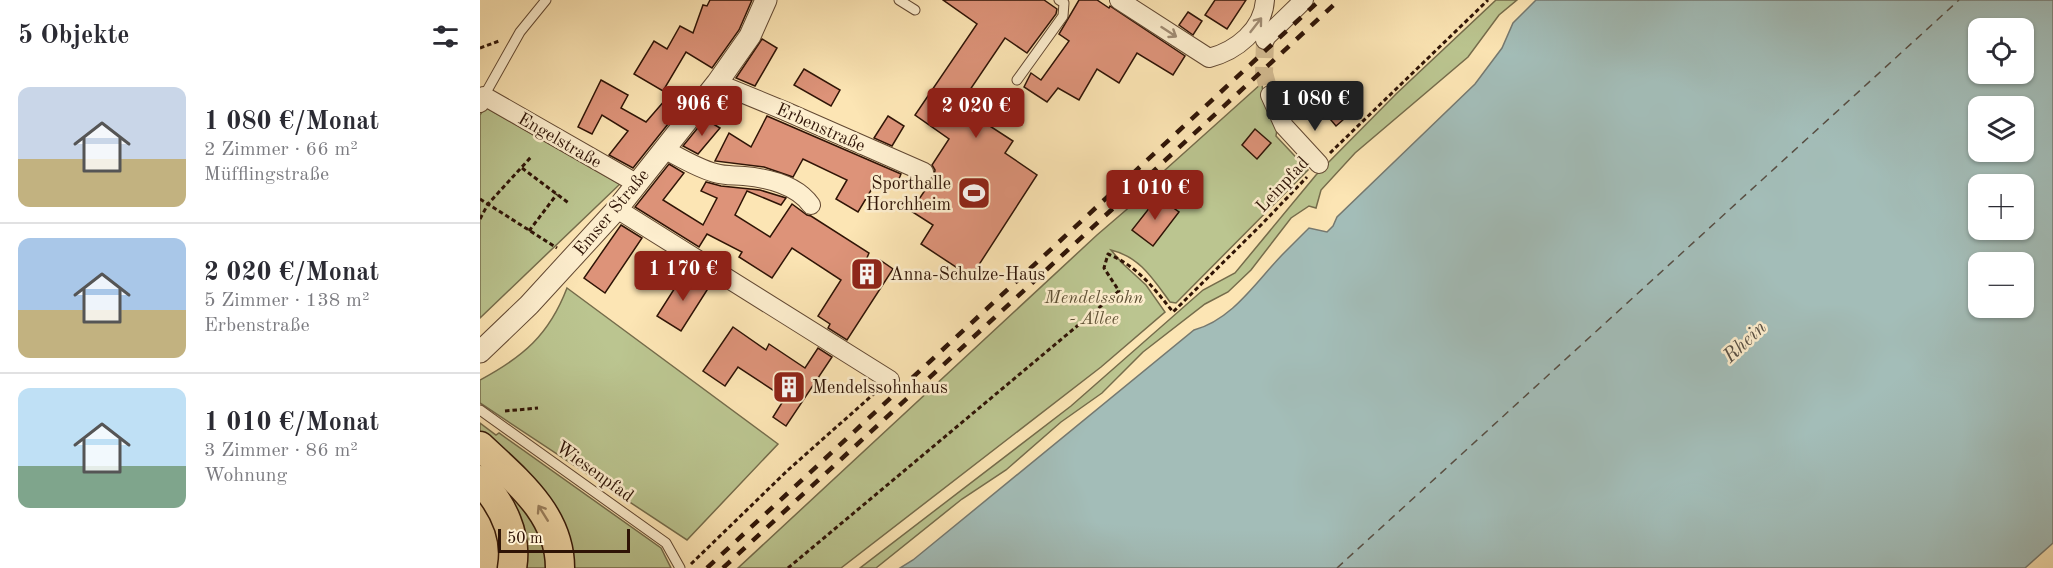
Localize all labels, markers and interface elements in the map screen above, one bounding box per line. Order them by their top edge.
one-way arrow [1249,17,1262,33]
map controls [1968,18,2034,318]
button: locate [1968,18,2034,84]
icon: filters [429,20,462,53]
text: 5 Objekte [18,23,130,49]
one-way arrow [1160,26,1177,38]
pin: 1 080 € [1260,81,1370,132]
pin: 906 € [660,86,744,137]
pin: 2 020 € [921,88,1031,139]
text: 1 080 € [1280,90,1350,110]
text: 906 € [676,95,728,115]
button: layers [1968,96,2034,162]
text: 2 020 € [941,97,1011,117]
street label: Erbenstraße [773,100,868,155]
text: 1 080 €/Monat [204,109,379,135]
street label: Engelstraße [515,110,604,172]
icon: home [66,111,138,183]
text: 2 Zimmer · 66 m² [204,140,358,160]
street label: Leinpfad [1253,154,1313,216]
text: Müfflingstraße [204,165,329,185]
street label: Emser Straße [571,166,653,259]
pin: 1 010 € [1100,170,1210,221]
button: + [1968,174,2034,240]
place label: Sporthalle Horchheim [866,175,951,214]
sports icon: Sporthalle Horchheim [956,175,992,211]
text: 1 010 € [1120,179,1190,199]
pin: 1 170 € [628,251,738,302]
button: − [1968,252,2034,318]
building icon: Anna-Schulze-Haus [849,256,885,292]
text: 2 020 €/Monat [204,260,379,286]
text: 1 170 € [648,260,718,280]
icon: home [66,262,138,334]
place label: Anna-Schulze-Haus [890,266,1046,284]
park label: Mendelssohn - Allee [1044,289,1143,328]
text: 5 Zimmer · 138 m² [204,291,369,311]
text: Erbenstraße [204,316,310,336]
water label: Rhein [1719,318,1771,368]
building icon: Mendelssohnhaus [771,369,807,405]
place label: Mendelssohnhaus [812,379,948,397]
text: 1 010 €/Monat [204,410,379,436]
icon: home [66,412,138,484]
street label: Wiesenpfad [552,438,636,506]
text: 3 Zimmer · 86 m² [204,441,358,461]
text: Wohnung [204,466,287,486]
one-way arrow [536,505,548,522]
scale bar [498,526,630,554]
text: 50 m [507,531,543,547]

